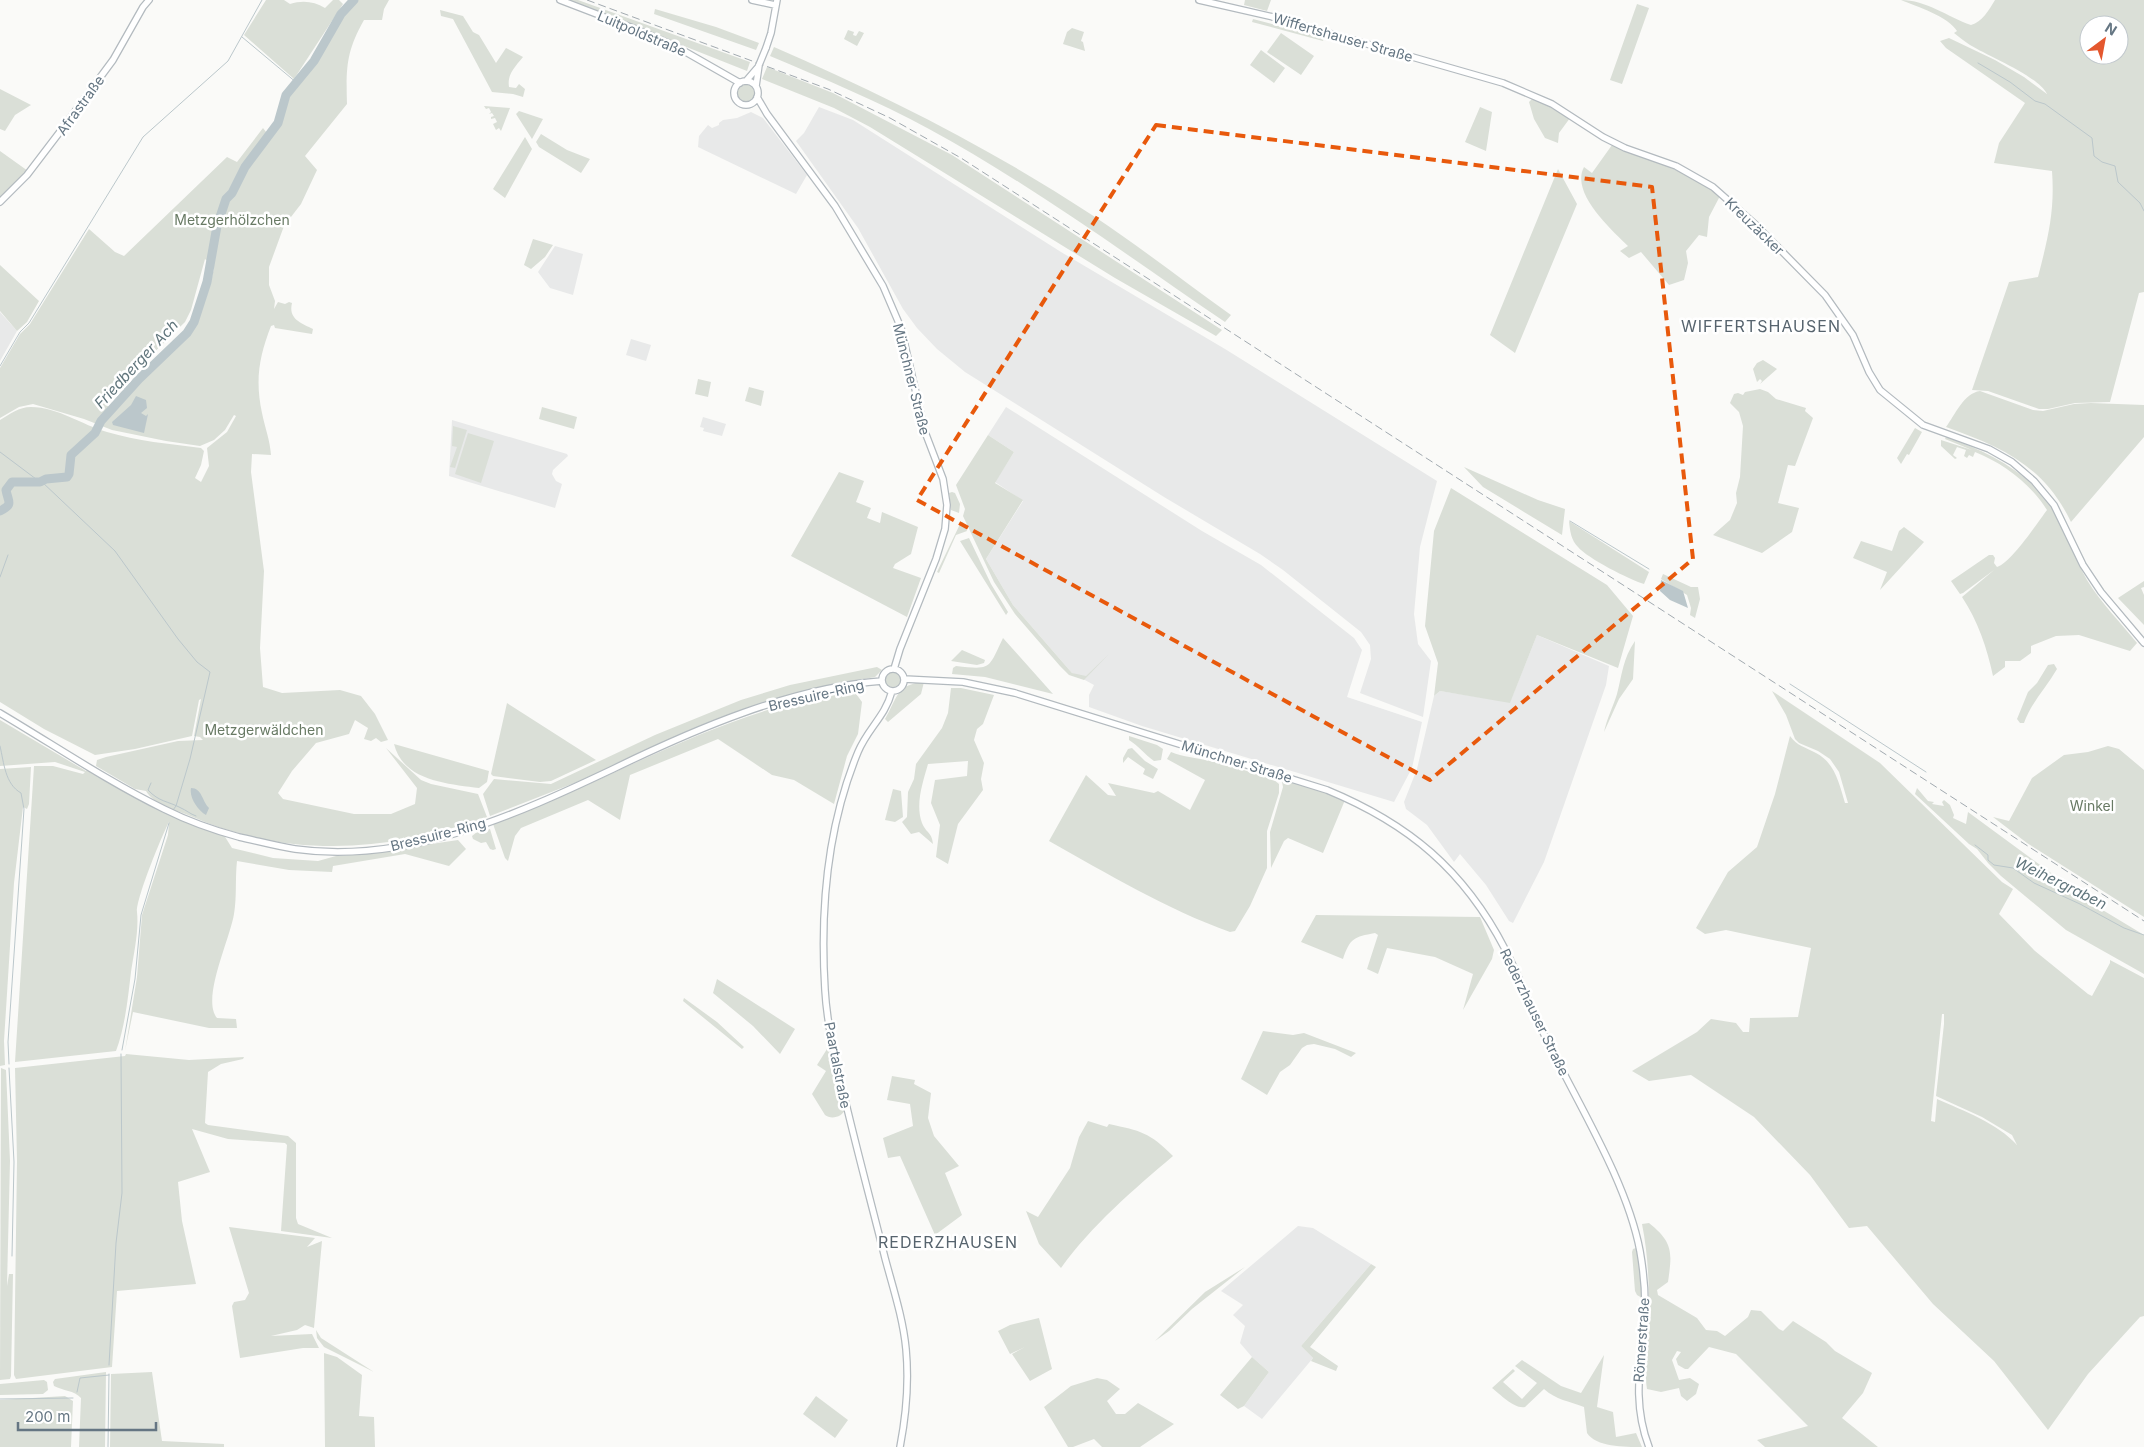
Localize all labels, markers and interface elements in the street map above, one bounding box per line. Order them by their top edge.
street label: Luitpoldstraße [595,7,689,59]
street label: Wiffertshauser Straße [1271,9,1415,65]
north arrow [2079,15,2129,65]
text: N [2102,19,2120,39]
street label: Afrastraße [53,72,107,138]
street label: Kreuzäcker [1722,194,1788,258]
park label: Metzgerhölzchen [174,211,290,228]
water label: Friedberger Ach [90,316,182,412]
district label: WIFFERTSHAUSEN [1681,316,1841,336]
street label: Münchner Straße [890,321,934,437]
street label: Bressuire-Ring [766,676,866,714]
park label: Metzgerwäldchen [204,721,324,738]
street label: Münchner Straße [1180,736,1294,786]
park label: Winkel [2070,797,2114,814]
street label: Bressuire-Ring [389,814,487,854]
water label: Weihergraben [2012,853,2110,913]
street label: Rederzhauser Straße [1497,946,1573,1078]
street label: Paartalstraße [821,1020,855,1110]
district label: REDERZHAUSEN [878,1232,1018,1252]
street label: Römerstraße [1630,1297,1652,1383]
scale bar [18,1400,155,1432]
text: 200 m [25,1407,70,1426]

